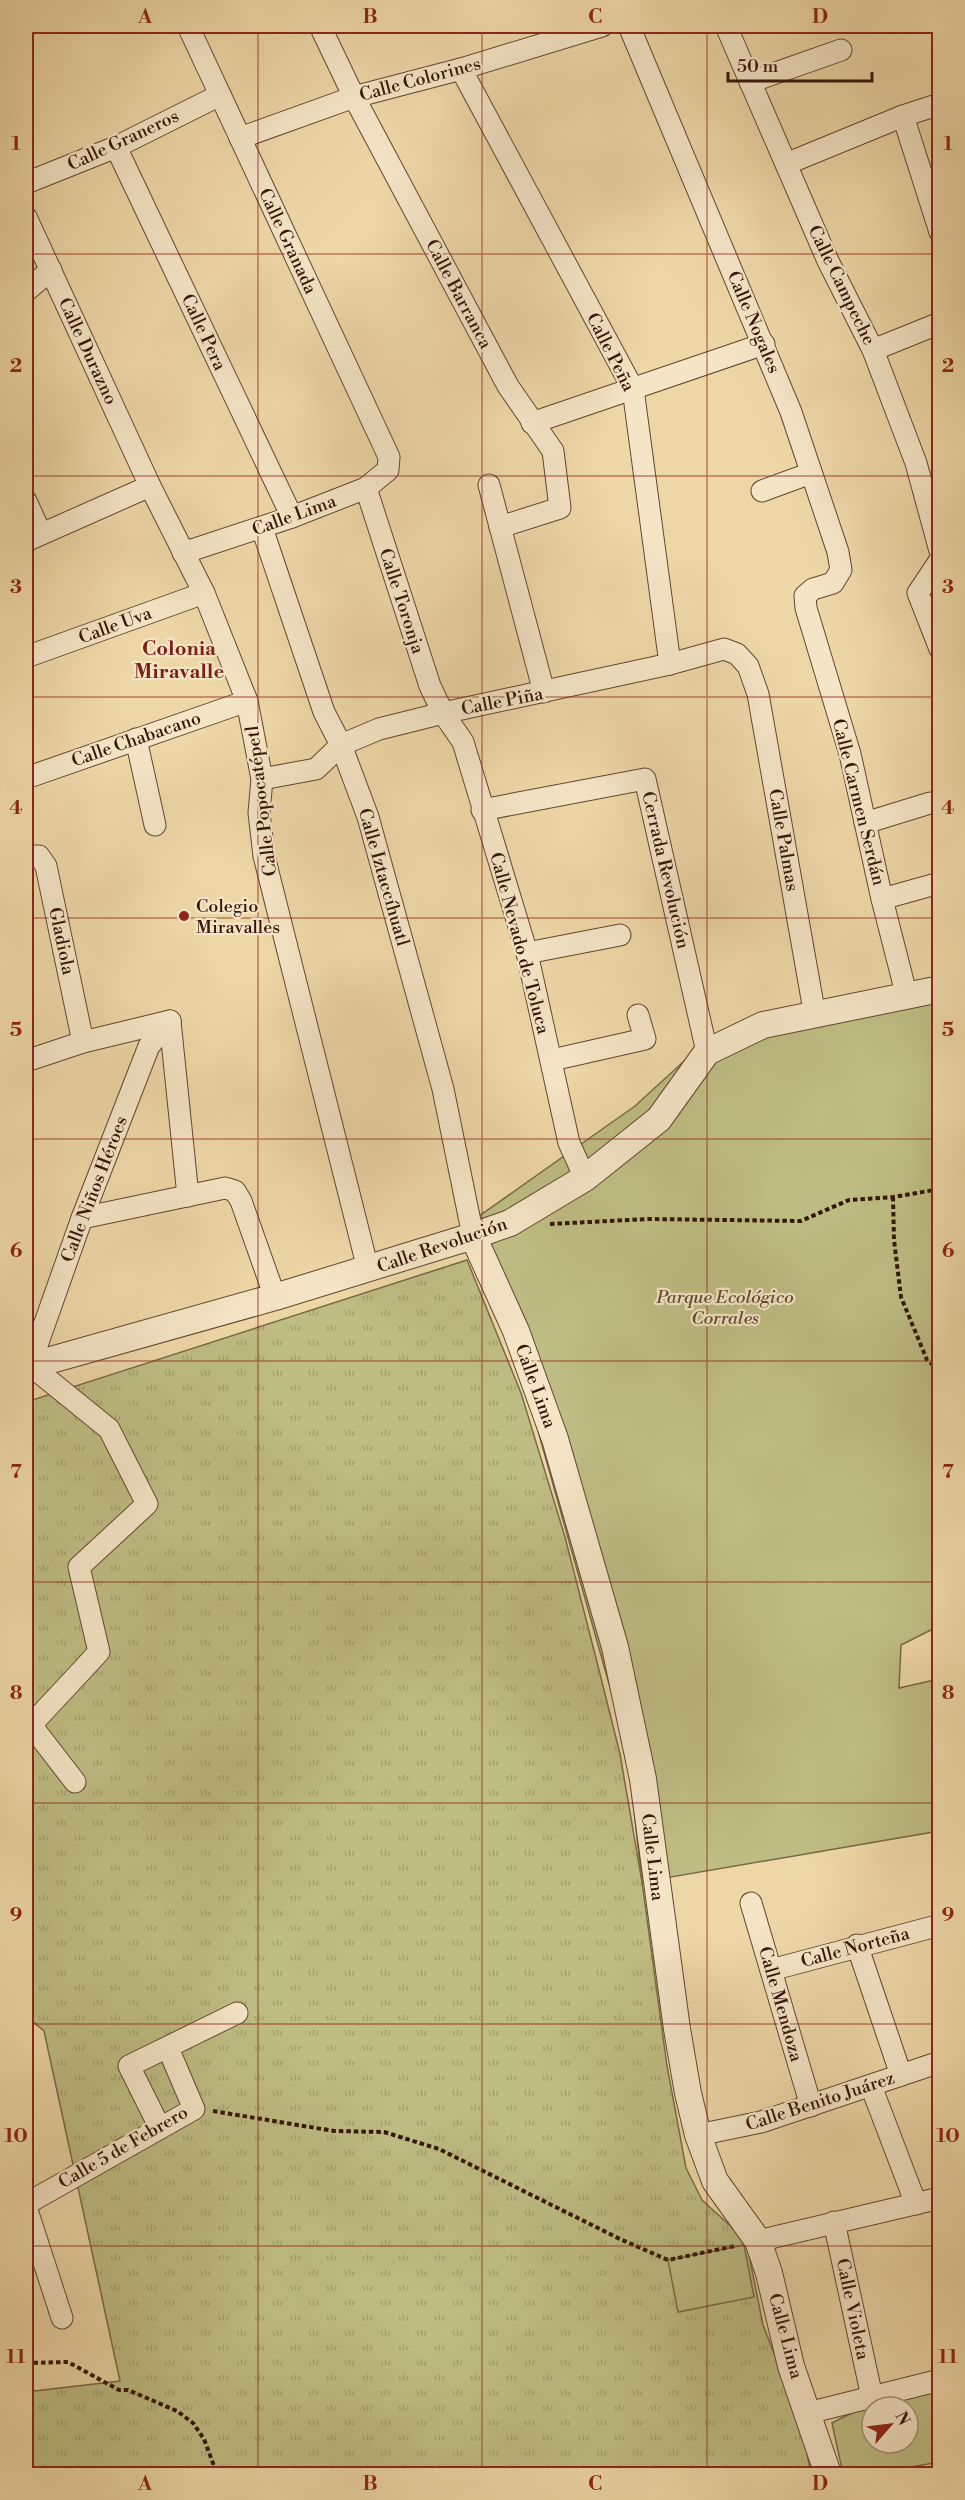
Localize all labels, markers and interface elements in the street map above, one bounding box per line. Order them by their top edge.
text: A [137,5,153,30]
text: B [362,5,378,30]
text: C [588,5,602,30]
text: D [812,5,828,30]
scale bar [728,45,872,83]
street label: Calle Colorines [357,52,483,107]
text: 50 m [737,55,779,78]
street label: Calle Graneros [64,105,183,176]
text: 1 [11,132,21,157]
text: 1 [943,132,953,157]
street label: Calle Granada [253,185,322,299]
street label: Calle Campeche [803,222,880,349]
street label: Calle Barranca [420,236,497,354]
street label: Calle Nogales [722,268,785,377]
street label: Calle Pera [176,290,232,375]
street label: Calle Durazno [53,294,122,408]
street label: Calle Peña [581,309,641,396]
text: 2 [10,354,22,379]
text: 2 [942,354,954,379]
street label: Calle Lima [249,489,340,541]
street label: Calle Toronja [374,546,430,658]
text: 3 [10,575,22,600]
text: 3 [942,575,954,600]
street label: Calle Uva [75,601,156,649]
district label: Colonia Miravalle [134,637,224,685]
street label: Calle Piña [459,682,546,721]
street label: Calle Chabacano [68,707,204,772]
street label: Calle Carmen Serdán [827,716,890,888]
street label: Calle Popocatépetl [241,724,282,878]
street label: Calle Palmas [763,787,804,893]
street label: Cerrada Revolución [636,789,695,951]
text: 4 [9,796,23,821]
text: 4 [941,796,955,821]
street label: Calle Iztaccíhuatl [353,806,414,949]
street label: Calle Nevado de Toluca [484,850,555,1037]
place label: Colegio Miravalles [196,895,280,939]
street label: Gladiola [43,905,80,978]
marker: Colegio Miravalles [177,909,191,923]
text: 5 [10,1018,22,1043]
text: 5 [942,1018,954,1043]
street label: Calle Niños Héroes [56,1113,133,1266]
street label: Calle Revolución [374,1212,511,1279]
text: 6 [10,1239,23,1264]
text: 6 [942,1239,955,1264]
park label: Parque Ecológico Corrales [655,1286,794,1330]
street label: Calle Lima [510,1341,562,1432]
text: 7 [10,1460,22,1485]
text: 7 [942,1460,954,1485]
text: 8 [10,1681,23,1706]
text: 8 [942,1681,955,1706]
street label: Calle Lima [636,1812,669,1903]
text: 9 [10,1903,22,1928]
text: 9 [942,1903,954,1928]
street label: Calle Norteña [798,1922,913,1973]
street label: Calle Mendoza [753,1944,808,2065]
street label: Calle Benito Juárez [743,2067,898,2136]
street label: Calle 5 de Febrero [54,2101,192,2194]
text: 10 [4,2124,28,2149]
text: 10 [936,2124,960,2149]
street label: Calle Violeta [831,2256,875,2363]
street label: Calle Lima [763,2291,808,2382]
text: 11 [6,2345,26,2370]
text: 11 [938,2345,958,2370]
north arrow [860,2395,920,2455]
text: N [891,2408,914,2429]
text: A [137,2472,153,2497]
text: B [362,2472,378,2497]
text: C [588,2472,602,2497]
text: D [812,2472,828,2497]

